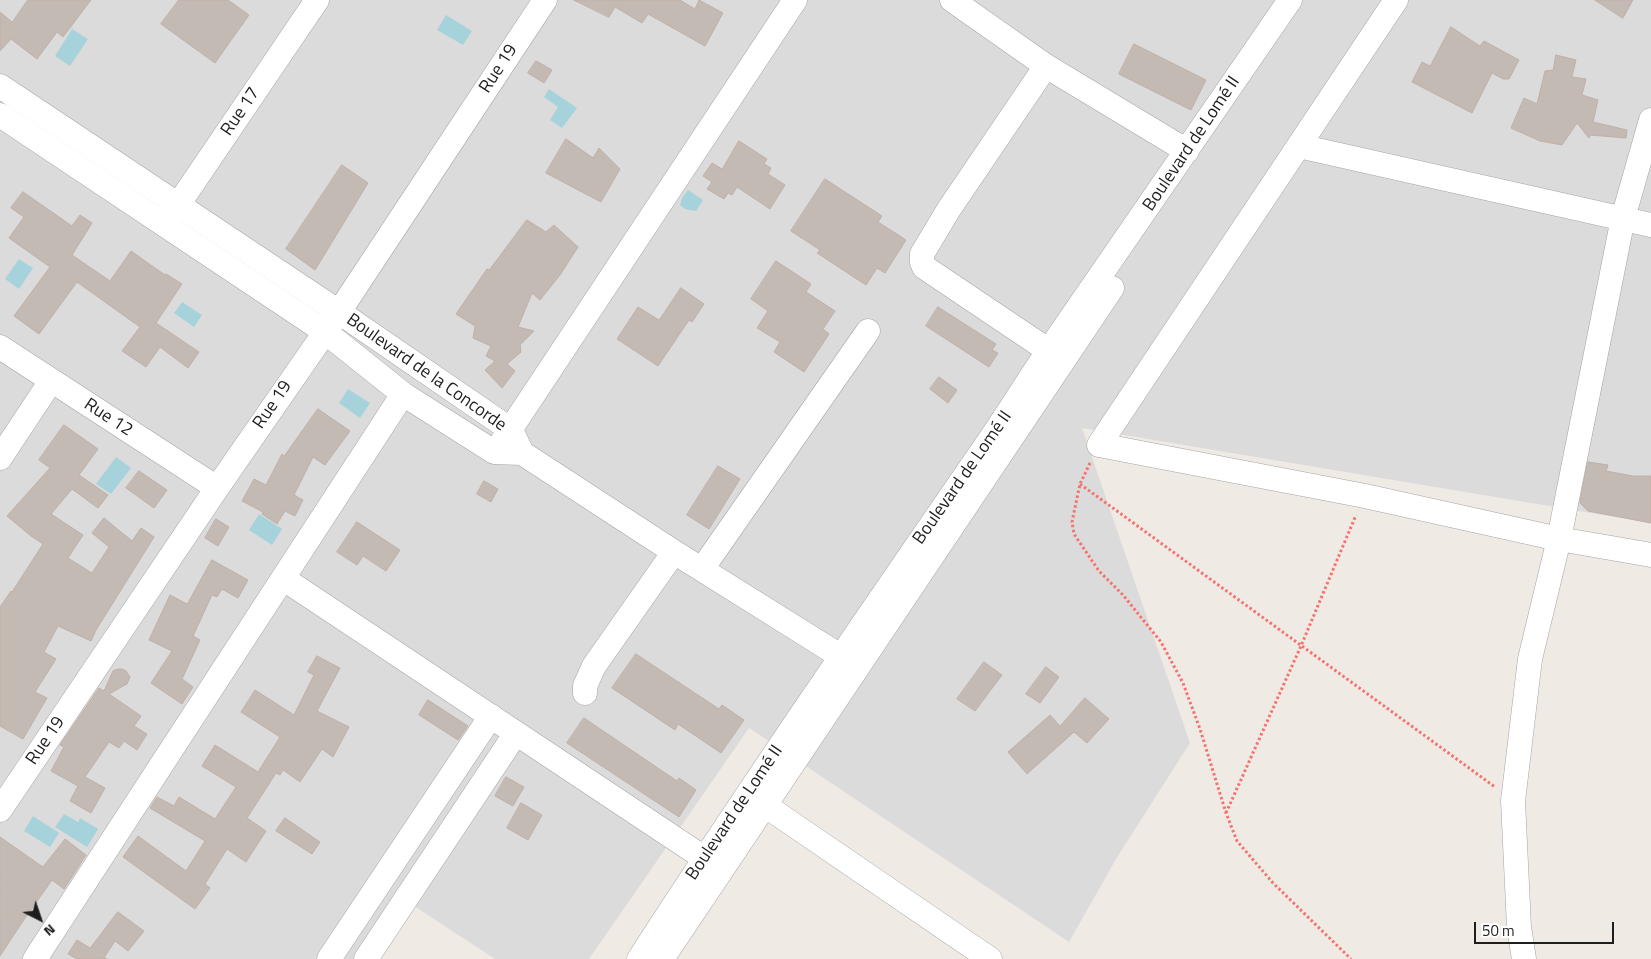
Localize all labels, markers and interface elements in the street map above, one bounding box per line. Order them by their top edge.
street label: Rue 19 [475,41,523,97]
street label: Boulevard de Lomé II [1139,73,1245,215]
street label: Rue 17 [217,84,265,140]
street label: Boulevard de la Concorde [342,309,510,437]
street label: Rue 19 [249,377,297,433]
street label: Rue 12 [80,394,136,442]
street label: Boulevard de Lomé II [909,407,1017,549]
street label: Rue 19 [22,713,70,769]
street label: Boulevard de Lomé II [682,742,788,884]
north arrow [15,894,65,944]
scale bar [1476,912,1616,944]
text: 50 m [1482,919,1515,942]
text: N [40,920,61,942]

